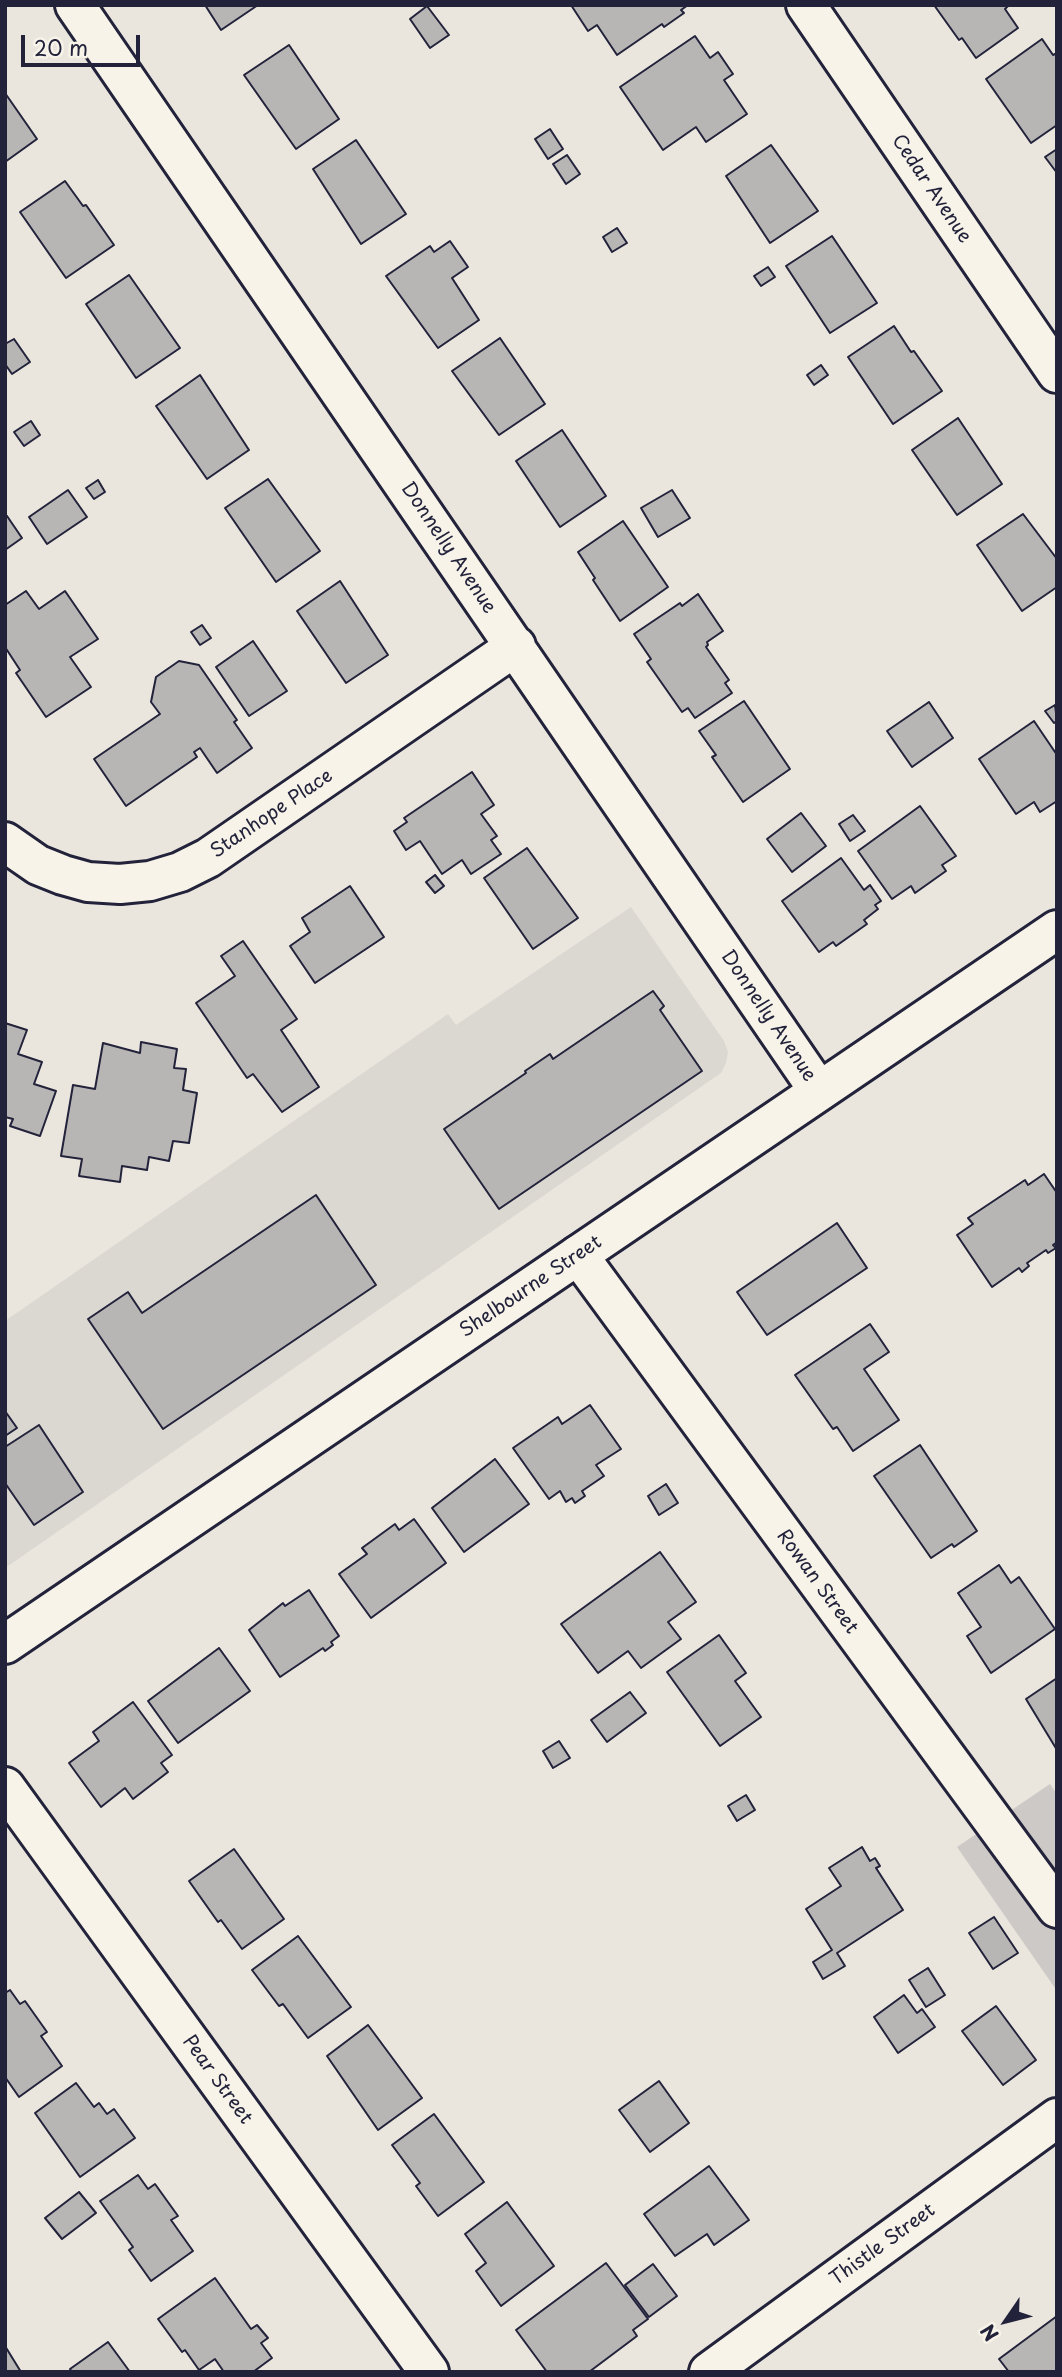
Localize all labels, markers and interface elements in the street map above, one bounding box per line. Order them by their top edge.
scale bar [24,21,144,65]
text: 20 m [34,31,88,63]
street label: Cedar Avenue [886,130,976,248]
street label: Donnelly Avenue [396,478,500,618]
street label: Stanhope Place [207,765,337,863]
street label: Donnelly Avenue [716,946,820,1086]
street label: Shelbourne Street [456,1231,606,1343]
street label: Rowan Street [771,1525,863,1639]
street label: Pear Street [177,2031,257,2129]
street label: Thistle Street [826,2199,940,2291]
north arrow [971,2286,1041,2356]
text: N [973,2319,1005,2347]

